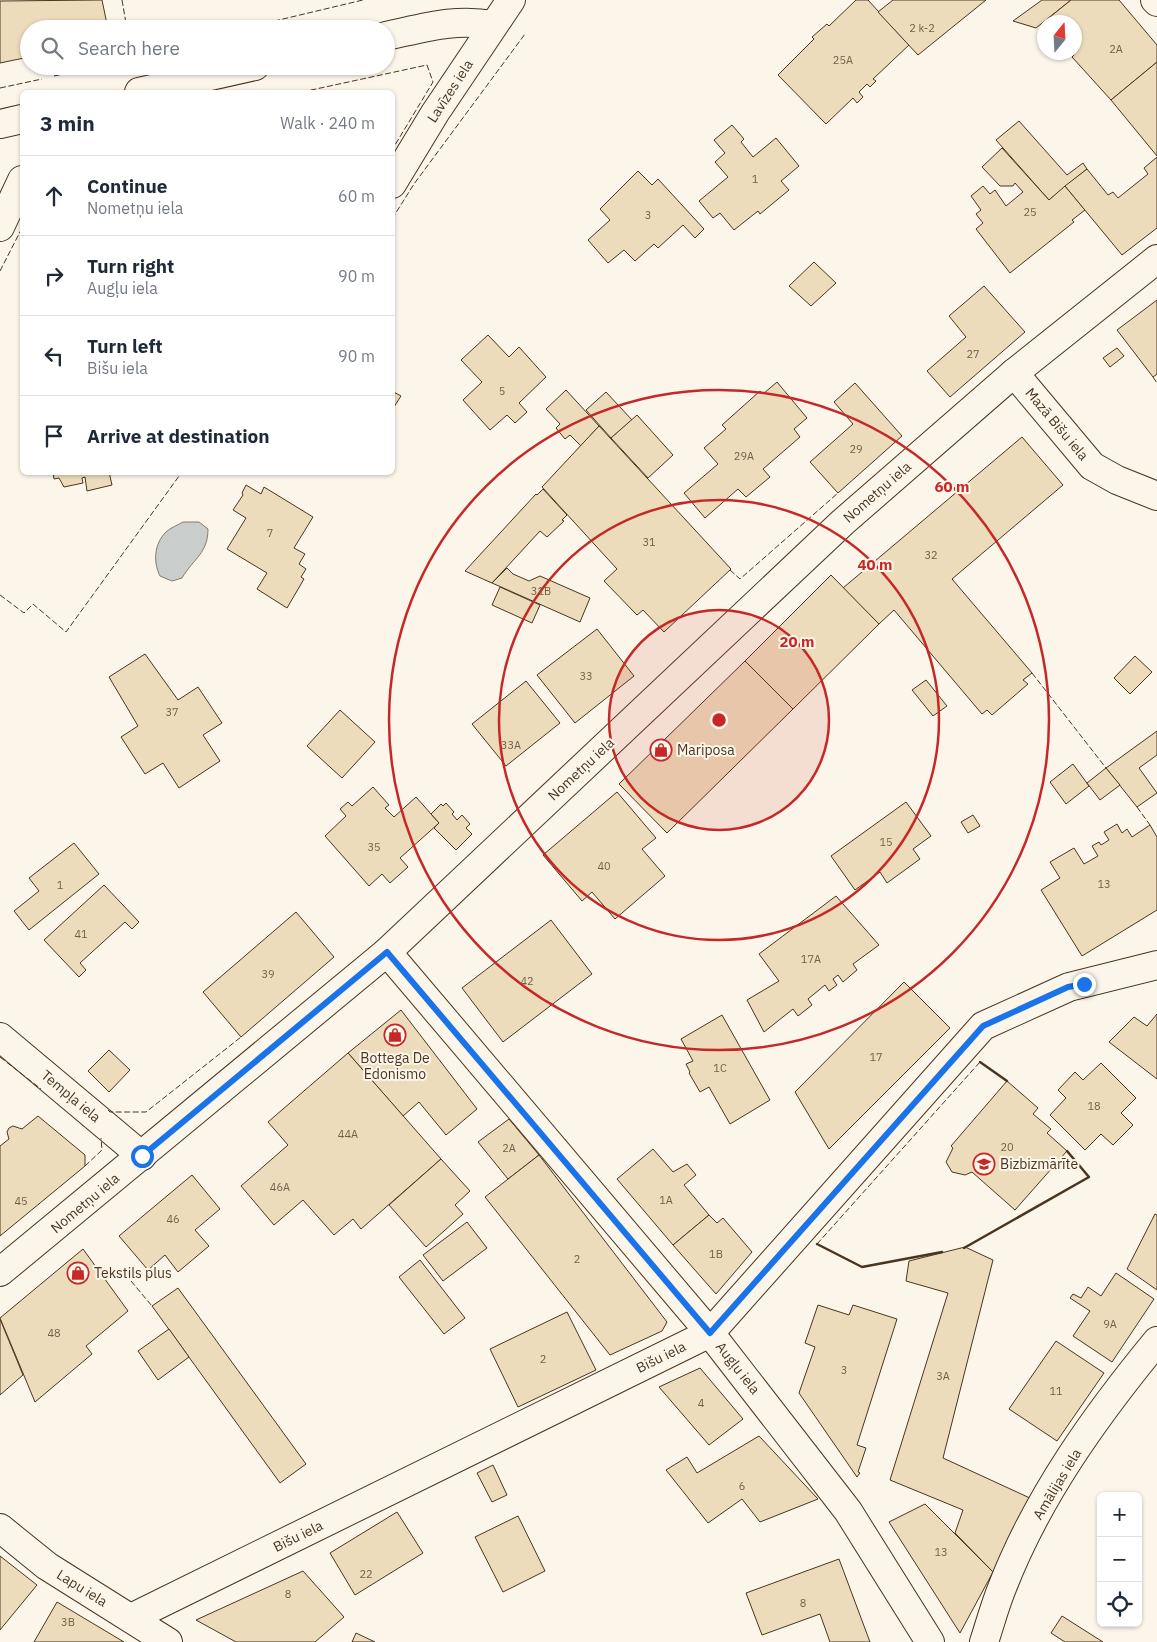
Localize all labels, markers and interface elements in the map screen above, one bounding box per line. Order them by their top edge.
north arrow [1037,15,1082,60]
search box [20,20,395,75]
house number: 2 k-2 [909,21,935,35]
icon: search [38,34,66,62]
text: Search here [78,36,180,60]
house number: 2A [1109,42,1123,56]
house number: 25A [833,53,853,67]
street label: Lavīzes iela [423,56,477,126]
text: 3 min [40,109,95,137]
text: Walk · 240 m [280,113,375,133]
house number: 1 [752,172,759,186]
text: Continue [87,174,167,198]
icon: ahead [40,182,68,210]
text: 60 m [338,186,375,206]
text: Nometņu iela [87,198,183,218]
house number: 25 [1023,205,1037,219]
house number: 3 [645,208,651,222]
text: Turn right [87,254,174,278]
icon: right [40,262,68,290]
text: 90 m [338,266,375,286]
text: Augļu iela [87,278,158,298]
text: Turn left [87,334,163,358]
icon: left [40,342,68,370]
text: 90 m [338,346,375,366]
house number: 27 [966,347,980,361]
text: Bišu iela [87,358,148,378]
house number: 5 [499,384,505,398]
street label: Mazā Bišu iela [1021,384,1093,464]
icon: arrive [40,422,68,450]
text: Arrive at destination [87,424,270,448]
house number: 29 [849,442,863,456]
house number: 29A [734,449,754,463]
street label: Nometņu iela [839,457,915,526]
text: 60 m [935,477,969,496]
house number: 7 [267,526,273,540]
house number: 31 [642,535,656,549]
house number: 32 [924,548,938,562]
text: 40 m [858,555,892,574]
house number: 31B [531,584,551,598]
text: 20 m [780,632,814,651]
house number: 33 [579,669,593,683]
house number: 37 [165,705,179,719]
centre of rings [710,711,728,729]
street label: Nometņu iela [544,733,618,804]
house number: 33A [501,738,521,752]
shop icon: Mariposa [649,738,673,762]
place label: Mariposa [677,741,735,759]
house number: 15 [879,835,893,849]
house number: 35 [367,840,381,854]
house number: 40 [597,859,611,873]
house number: 13 [1097,877,1111,891]
house number: 1 [57,878,64,892]
house number: 41 [74,927,88,941]
house number: 17A [801,952,821,966]
house number: 39 [261,967,275,981]
route end [1073,973,1096,996]
house number: 42 [520,974,534,988]
shop icon: Bottega De Edonismo [383,1023,407,1047]
place label: Bottega De Edonismo [360,1049,430,1083]
house number: 17 [869,1050,883,1064]
house number: 1C [713,1061,727,1075]
street label: Tempļa iela [38,1066,105,1126]
house number: 18 [1087,1099,1101,1113]
house number: 44A [338,1127,358,1141]
house number: 20 [1000,1140,1014,1154]
house number: 2A [502,1141,516,1155]
route start [131,1145,154,1168]
school or university icon: Bizbizmārīte [972,1152,996,1176]
place label: Bizbizmārīte [1000,1155,1078,1173]
street label: Nometņu iela [47,1169,123,1237]
house number: 46A [270,1180,290,1194]
house number: 1A [659,1193,673,1207]
house number: 45 [14,1194,28,1208]
house number: 46 [166,1212,180,1226]
house number: 1B [709,1247,723,1261]
house number: 2 [574,1252,580,1266]
shop icon: Tekstils plus [66,1261,90,1285]
place label: Tekstils plus [94,1264,172,1282]
house number: 9A [1103,1317,1117,1331]
house number: 48 [47,1326,61,1340]
street label: Bišu iela [633,1337,689,1377]
street label: Augļu iela [712,1338,764,1398]
house number: 2 [540,1352,546,1366]
house number: 3 [841,1363,847,1377]
house number: 3A [936,1369,950,1383]
house number: 11 [1049,1384,1063,1398]
house number: 4 [698,1396,705,1410]
street label: Amālijas iela [1029,1445,1085,1523]
house number: 6 [739,1479,745,1493]
map controls [1097,1492,1142,1627]
button: + [1097,1492,1142,1537]
street label: Bišu iela [270,1516,326,1556]
button: − [1097,1537,1142,1582]
house number: 13 [934,1545,948,1559]
street label: Lapu iela [53,1565,111,1611]
house number: 22 [359,1567,373,1581]
button: locate [1097,1582,1142,1627]
house number: 8 [285,1587,291,1601]
house number: 8 [800,1596,806,1610]
house number: 3B [61,1615,75,1629]

